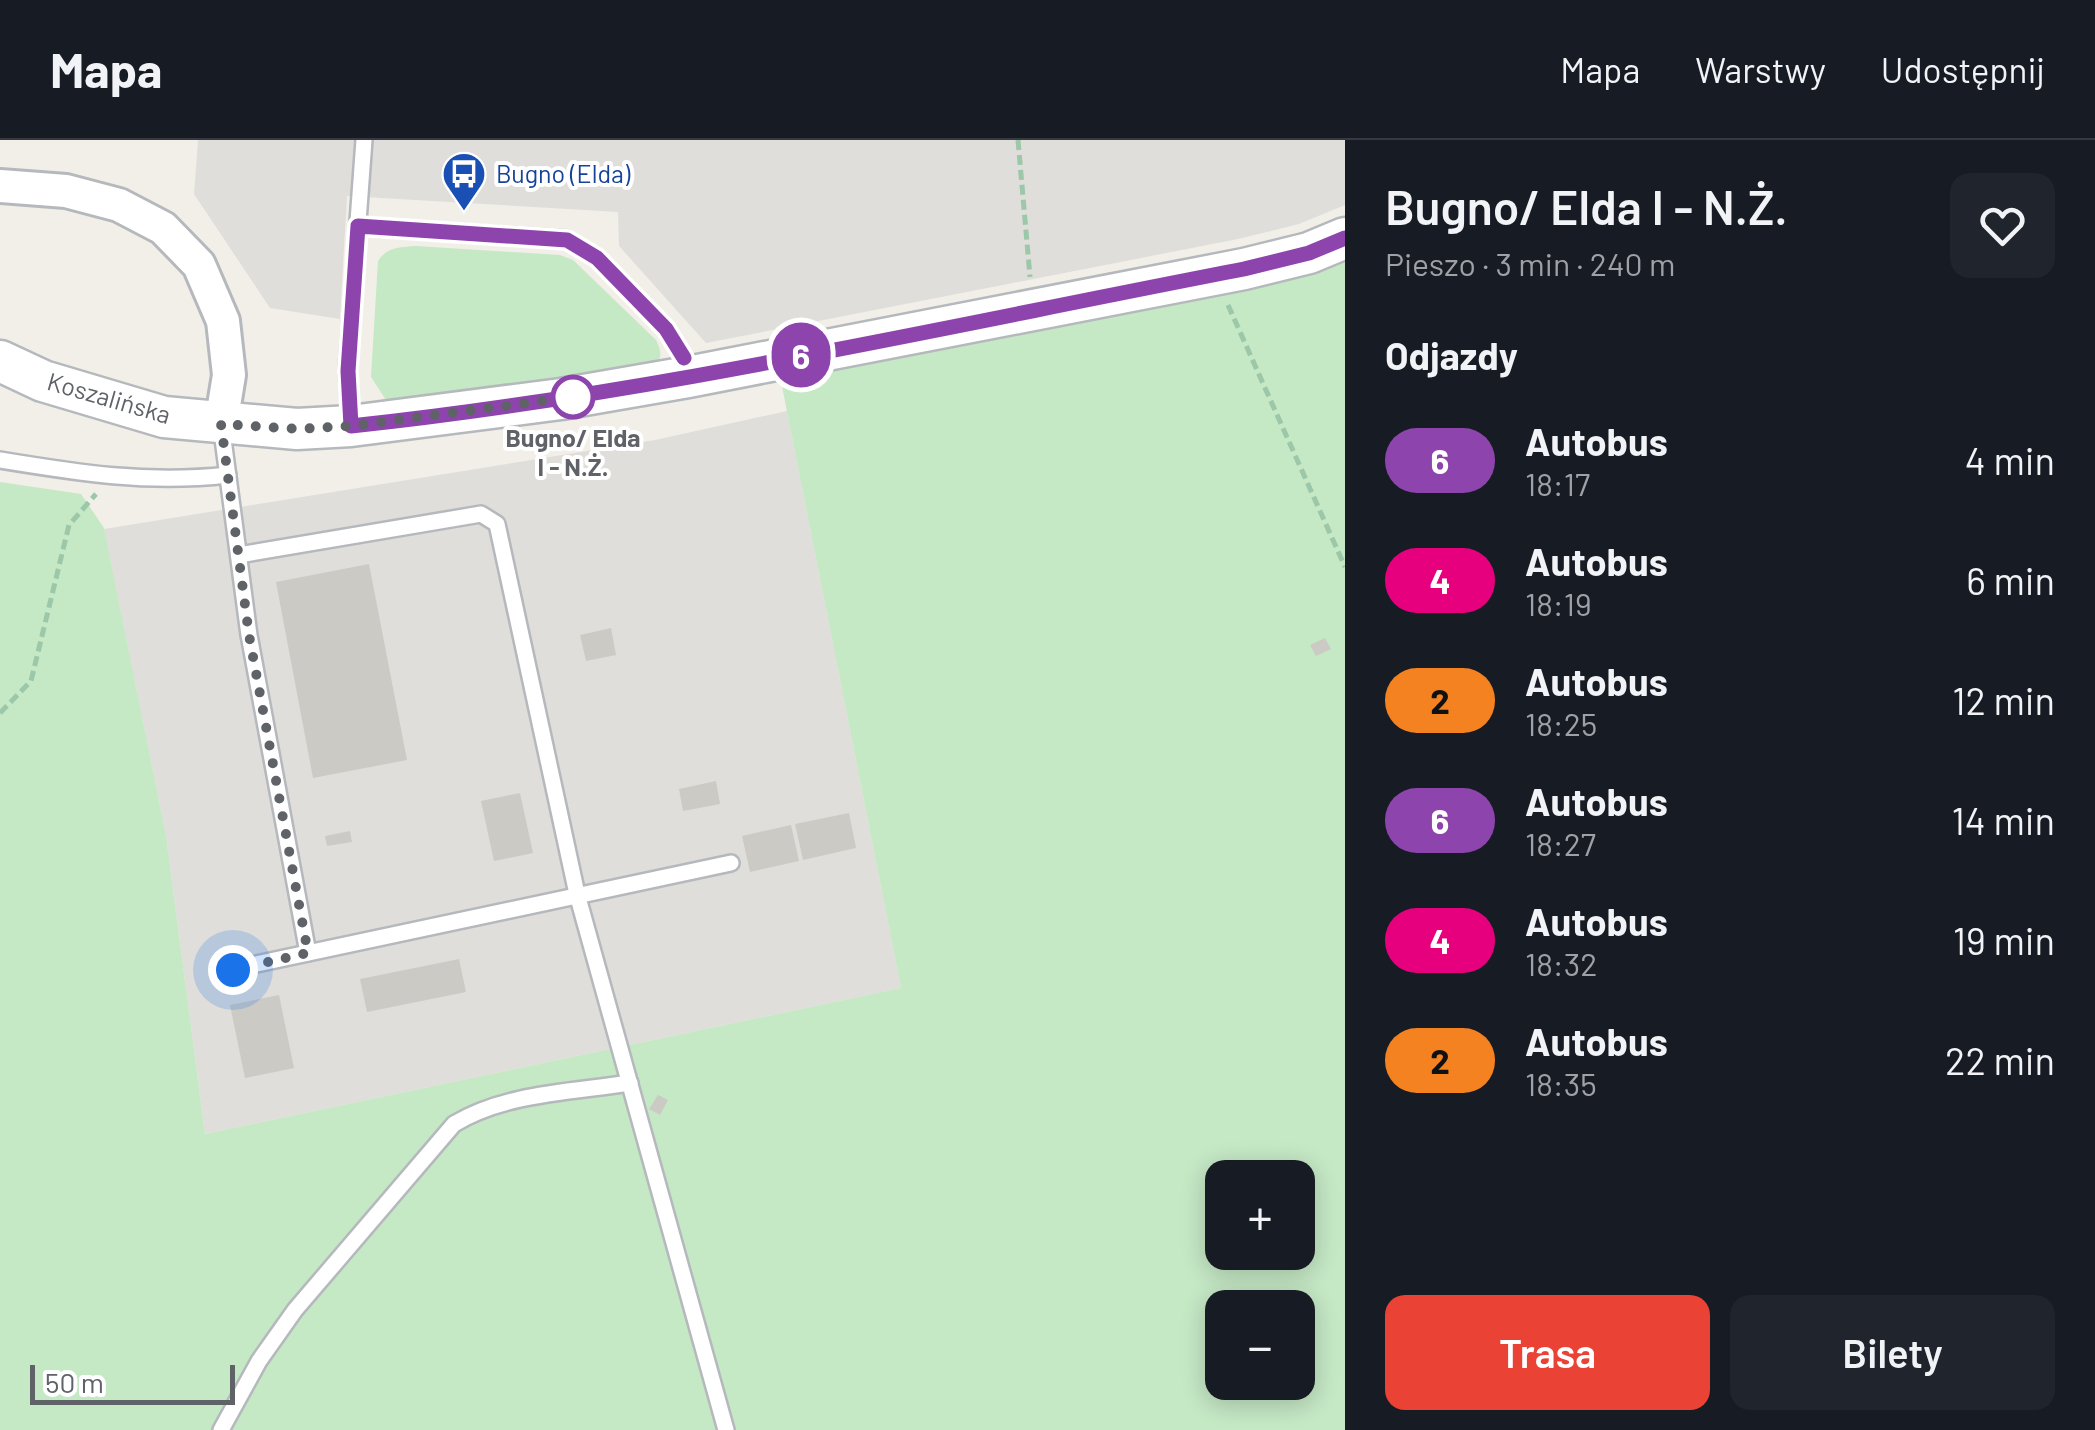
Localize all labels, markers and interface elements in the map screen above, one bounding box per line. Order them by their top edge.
text: Mapa [50,40,162,98]
text: Mapa [1560,48,1640,90]
text: Warstwy [1695,48,1826,90]
text: Udostępnij [1881,48,2045,90]
bus stop icon: Bugno (Elda) [441,151,487,212]
place label: Bugno (Elda) [496,158,631,188]
button: heart [1950,173,2055,278]
text: Bugno/ Elda I - N.Ż. [1385,177,1788,235]
text: Pieszo · 3 min · 240 m [1385,244,1675,282]
line badge: 6 [768,322,834,388]
text: Odjazdy [1385,332,1518,378]
text: 6 [792,334,810,376]
street label: Koszalińska [44,365,175,429]
marker: Bugno/ Elda I - N.Ż. [552,376,594,418]
text: Autobus [1525,418,1668,464]
place label: Bugno/ Elda I - N.Ż. [505,422,641,481]
text: 4 min [1965,437,2055,483]
text: 6 [1431,439,1449,481]
text: 18:17 [1525,464,1590,502]
text: Autobus [1525,538,1668,584]
text: 6 min [1966,557,2055,603]
text: 4 [1429,559,1451,601]
text: 18:19 [1525,584,1592,622]
text: Autobus [1525,658,1668,704]
text: 12 min [1952,677,2055,723]
text: 2 [1430,679,1450,721]
text: 18:25 [1525,704,1597,742]
text: Autobus [1525,778,1668,824]
text: 14 min [1952,797,2055,843]
text: 6 [1431,799,1449,841]
text: 18:27 [1525,824,1596,862]
text: Autobus [1525,898,1668,944]
text: 19 min [1953,917,2055,963]
text: 4 [1429,919,1451,961]
text: 18:32 [1525,944,1597,982]
your location [208,945,258,995]
text: Autobus [1525,1018,1668,1064]
text: 22 min [1945,1037,2055,1083]
text: 2 [1430,1039,1450,1081]
text: 18:35 [1525,1064,1597,1102]
map controls [1205,1160,1315,1400]
button: + [1205,1160,1315,1270]
button: − [1205,1290,1315,1400]
button: Trasa [1385,1295,1710,1410]
button: Bilety [1730,1295,2055,1410]
scale bar [30,1360,235,1404]
text: 50 m [45,1365,104,1399]

